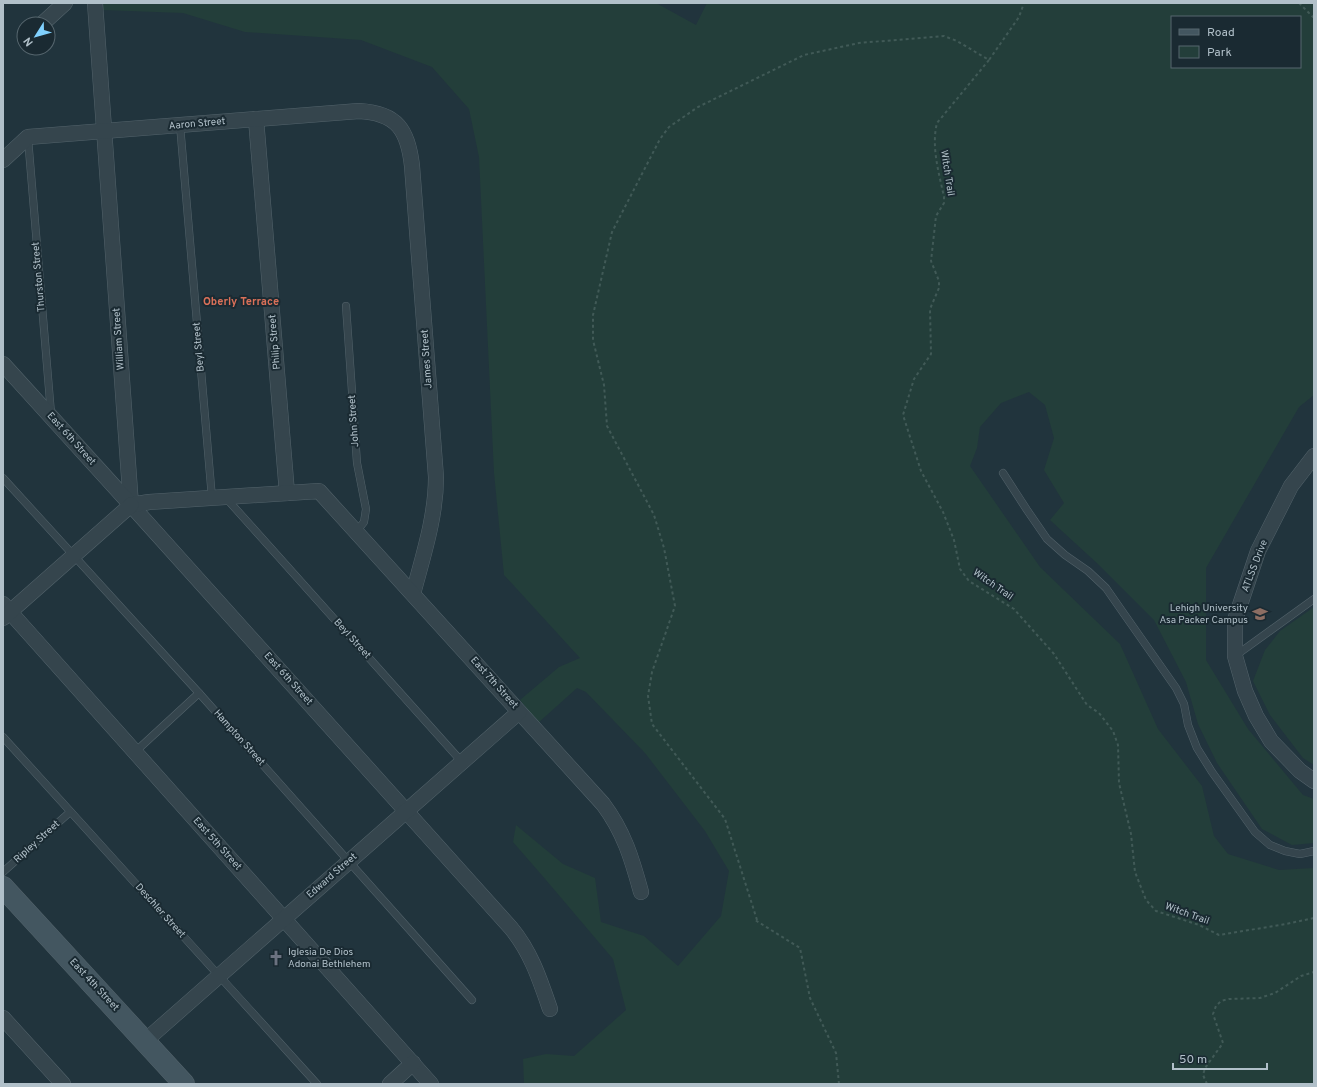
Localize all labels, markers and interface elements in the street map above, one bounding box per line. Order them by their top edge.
north arrow [16,16,56,56]
legend [1171,16,1301,68]
text: Road [1207,25,1235,41]
text: N [21,34,37,49]
text: Park [1207,45,1232,61]
street label: Aaron Street [168,115,226,133]
street label: Witch Trail [937,149,957,197]
street label: Thurston Street [29,241,49,313]
district label: Oberly Terrace [203,295,279,309]
street label: William Street [110,307,128,371]
street label: Philip Street [266,314,284,370]
street label: Beyl Street [190,322,208,372]
street label: James Street [418,329,436,389]
street label: John Street [346,394,362,448]
street label: East 6th Street [44,410,98,468]
street label: ATLSS Drive [1239,538,1271,594]
street label: Witch Trail [970,566,1016,604]
place label: Lehigh University Asa Packer Campus [1159,602,1248,627]
school or university icon: Lehigh University Asa Packer Campus [1251,605,1269,623]
street label: Beyl Street [331,616,374,662]
street label: East 6th Street [261,650,315,708]
street label: East 7th Street [467,654,521,712]
street label: Hampton Street [210,707,268,769]
street label: East 5th Street [190,815,244,873]
street label: Ripley Street [11,818,63,866]
street label: Edward Street [304,850,360,902]
street label: Deschler Street [132,881,188,941]
street label: Witch Trail [1163,900,1211,928]
place label: Iglesia De Dios Adonai Bethlehem [288,946,371,971]
church icon: Iglesia De Dios Adonai Bethlehem [267,949,285,967]
street label: East 4th Street [66,956,122,1014]
scale bar [1173,1045,1267,1071]
text: 50 m [1179,1052,1207,1068]

